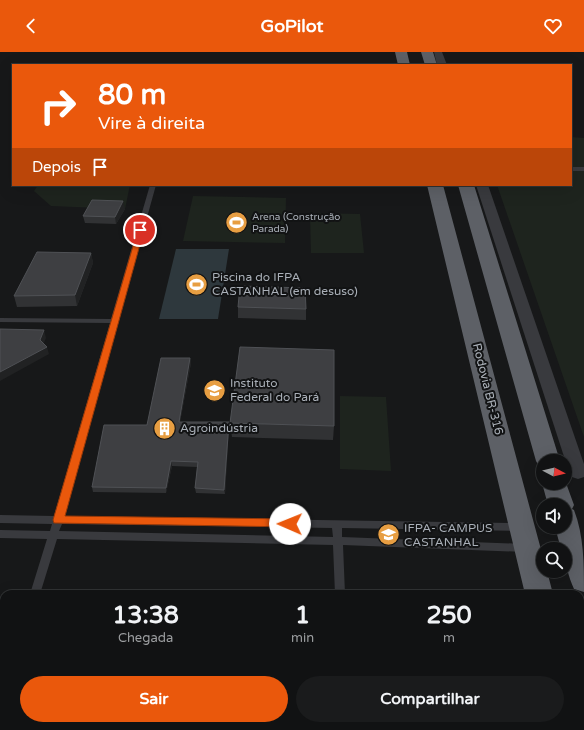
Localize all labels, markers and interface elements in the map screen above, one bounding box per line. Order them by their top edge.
icon: back [20,15,42,37]
text: GoPilot [261,15,323,37]
icon: heart [542,15,564,37]
text: 80 m [98,78,166,112]
icon: right [32,80,84,132]
text: Vire à direita [98,112,205,134]
icon: arrive [89,156,111,178]
text: Depois [32,158,81,176]
sports icon: Arena (Construção Parada) [223,210,249,236]
place label: Arena (Construção Parada) [252,211,340,235]
pin [123,213,157,247]
icon: arrive [129,219,151,241]
place label: Piscina do IFPA CASTANHAL (em desuso) [212,270,358,298]
sports icon: Piscina do IFPA CASTANHAL (em desuso) [183,271,209,297]
street label: Rodovia BR-316 [470,342,506,436]
place label: Instituto Federal do Pará [230,376,319,404]
school or university icon: Instituto Federal do Pará [202,377,228,403]
building icon: Agroindústria [151,415,177,441]
place label: Agroindústria [180,421,258,435]
north arrow [536,454,572,490]
map controls [536,454,572,578]
button: sound [536,498,572,534]
position arrow [269,503,311,545]
place label: IFPA- CAMPUS CASTANHAL [404,521,493,549]
school or university icon: IFPA- CAMPUS CASTANHAL [376,522,402,548]
button: search [536,542,572,578]
text: 13:38 [112,601,179,630]
text: 1 [295,601,310,630]
text: 250 [426,601,472,630]
text: Chegada [118,630,173,646]
text: min [291,630,314,646]
text: m [443,630,455,646]
button: Sair [20,676,288,722]
button: Compartilhar [296,676,564,722]

